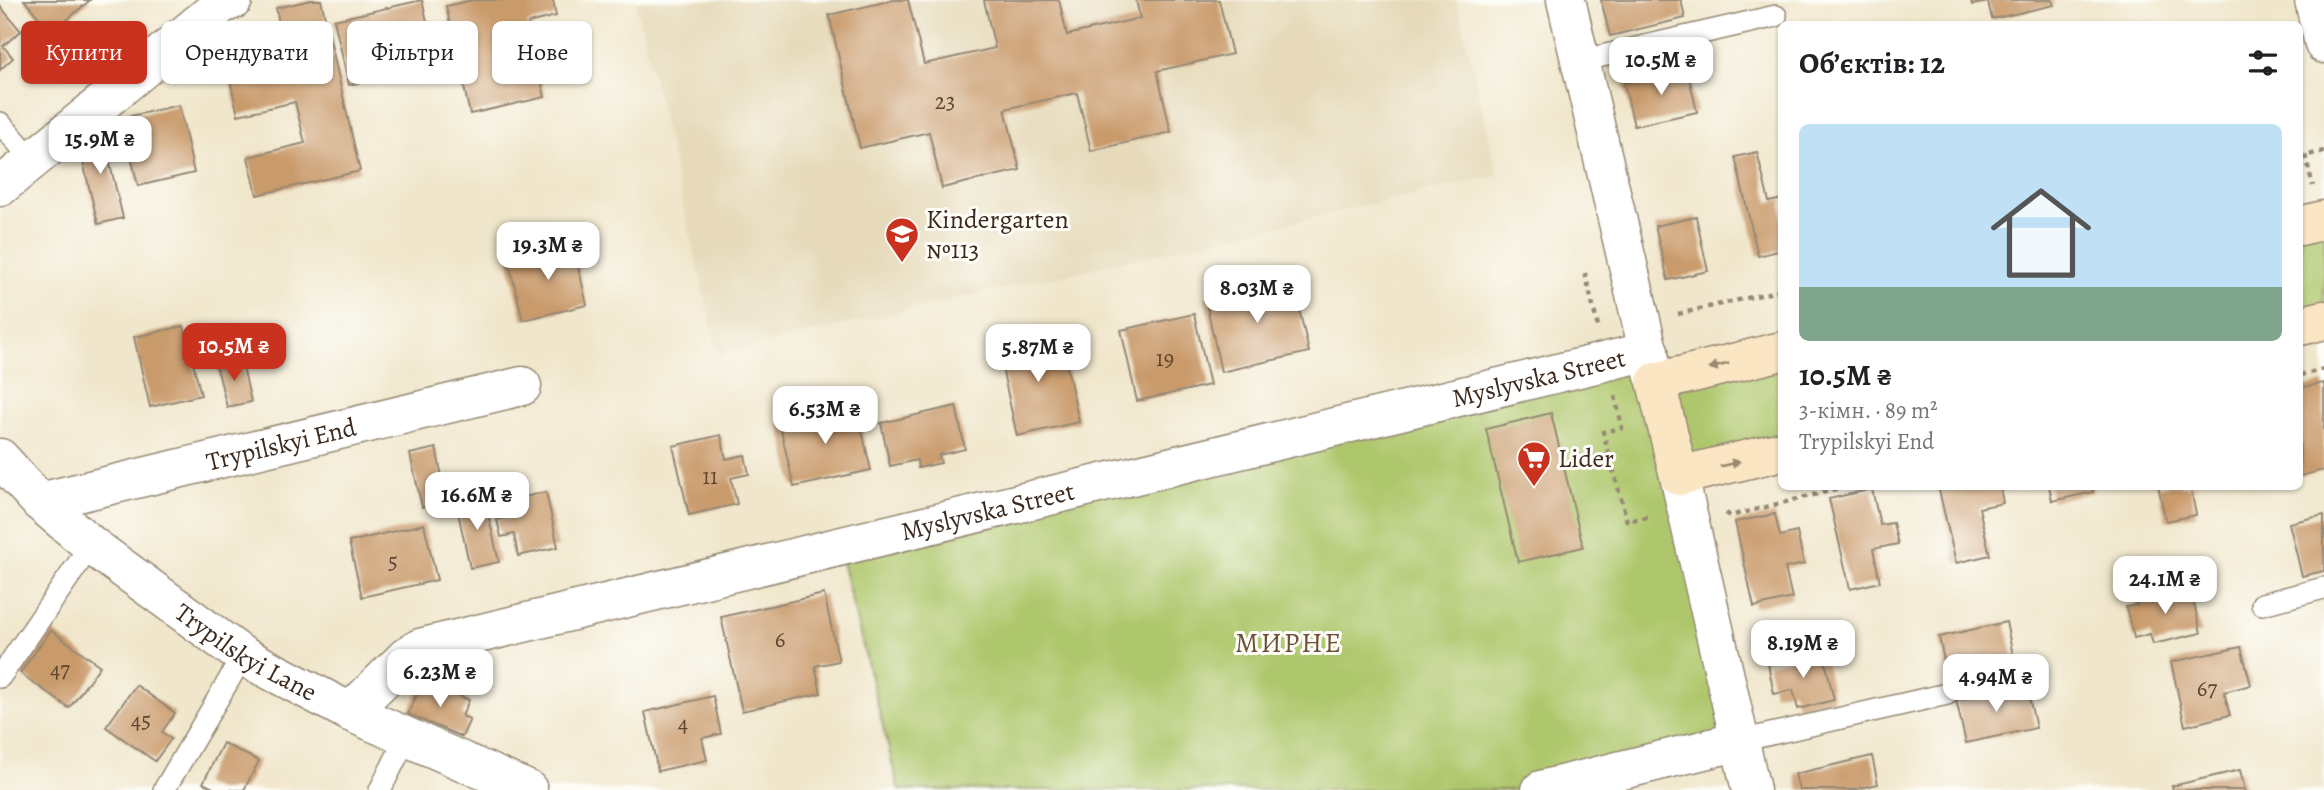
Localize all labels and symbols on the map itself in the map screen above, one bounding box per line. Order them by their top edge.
pin: 10.5M ₴ [1596,38,1726,97]
house number: 23 [935,86,955,117]
pin: 15.9M ₴ [35,116,165,176]
place label: Kindergarten №113 [926,202,1069,267]
school or university icon: Kindergarten №113 [883,215,921,264]
pin: 19.3M ₴ [483,222,613,282]
pin: 8.03M ₴ [1192,266,1322,325]
pin: 10.5M ₴ [169,324,299,383]
pin: 5.87M ₴ [973,324,1103,384]
street label: Myslyvska Street [1448,340,1629,416]
house number: 19 [1156,343,1174,374]
one-way arrow [1707,361,1729,372]
pin: 6.53M ₴ [760,386,890,446]
street label: Trypilskyi End [203,409,360,479]
supermarket icon: Lider [1515,439,1553,488]
place label: Lider [1558,441,1614,476]
one-way arrow [1719,458,1741,469]
house number: 11 [702,461,718,492]
pin: 16.6M ₴ [412,472,542,532]
street label: Myslyvska Street [897,473,1078,549]
house number: 5 [388,546,398,577]
pin: 24.1M ₴ [2100,556,2230,616]
street label: Trypilskyi Lane [168,595,323,709]
pin: 8.19M ₴ [1738,620,1868,680]
house number: 6 [775,624,785,655]
district label: МИРНЕ [1235,624,1343,662]
pin: 6.23M ₴ [375,650,505,709]
house number: 47 [50,654,70,685]
pin: 4.94M ₴ [1931,654,2061,714]
house number: 67 [2197,673,2217,704]
house number: 45 [131,705,151,736]
house number: 4 [678,708,688,739]

